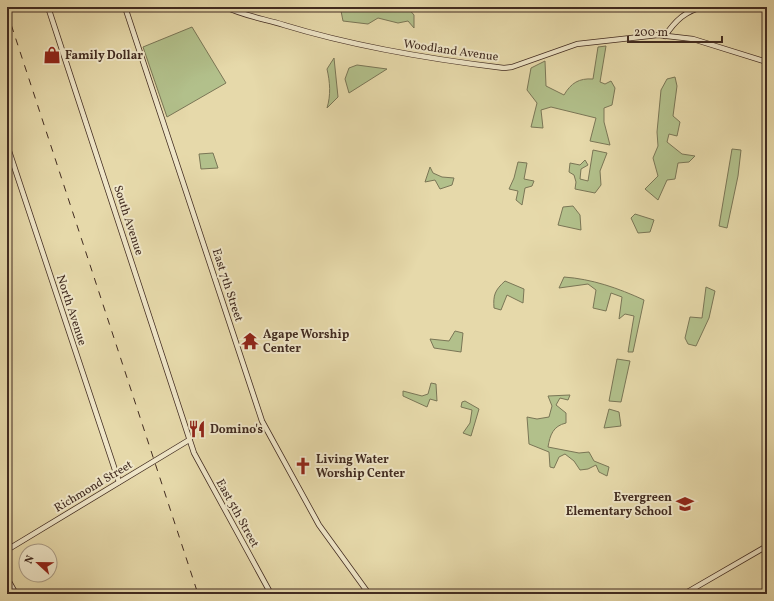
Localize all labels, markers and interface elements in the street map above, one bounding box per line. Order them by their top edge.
scale bar [628,18,722,44]
text: 200 m [634,25,668,41]
street label: Woodland Avenue [402,36,500,66]
shop icon: Family Dollar [42,45,62,65]
place label: Family Dollar [65,48,143,64]
street label: South Avenue [109,183,147,258]
street label: East 7th Street [208,247,246,324]
street label: North Avenue [52,273,90,348]
place label: Agape Worship Center [263,327,350,357]
temple icon: Agape Worship Center [240,331,260,351]
restaurant icon: Domino's [187,419,207,439]
place label: Domino's [210,422,264,438]
place label: Living Water Worship Center [316,452,405,482]
church icon: Living Water Worship Center [293,456,313,476]
street label: Richmond Street [51,457,136,517]
street label: East 5th Street [212,476,263,551]
place label: Evergreen Elementary School [566,490,672,520]
school or university icon: Evergreen Elementary School [675,494,695,514]
north arrow [18,543,58,583]
text: N [22,553,39,566]

